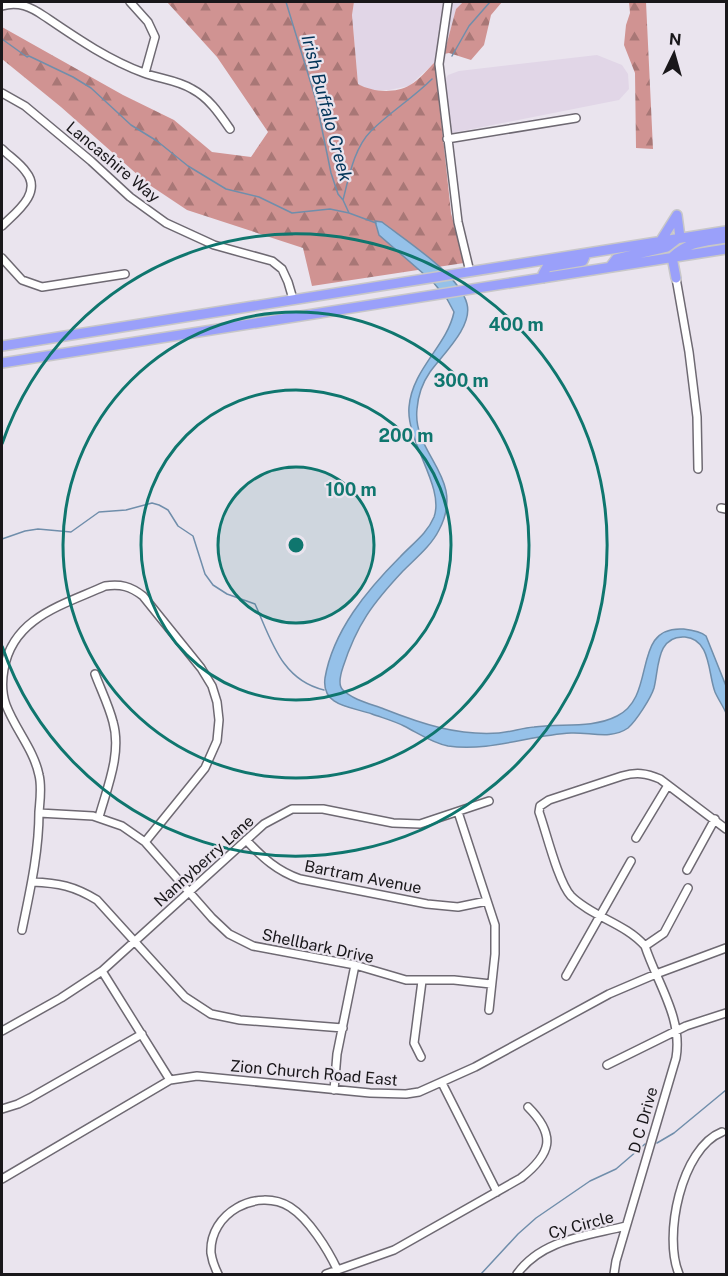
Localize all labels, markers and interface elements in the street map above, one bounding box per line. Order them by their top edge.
north arrow [644,24,704,84]
text: N [668,30,682,50]
water label: Irish Buffalo Creek [297,32,357,184]
street label: Lancashire Way [62,117,164,207]
text: 400 m [488,314,544,335]
text: 300 m [433,370,489,391]
text: 200 m [379,425,433,446]
text: 100 m [325,479,377,500]
centre of rings [286,535,306,555]
street label: Nannyberry Lane [150,811,258,911]
street label: Bartram Avenue [303,856,423,898]
street label: Shellbark Drive [260,925,376,967]
street label: Zion Church Road East [229,1056,399,1090]
street label: D C Drive [624,1085,662,1155]
street label: Cy Circle [546,1207,616,1243]

